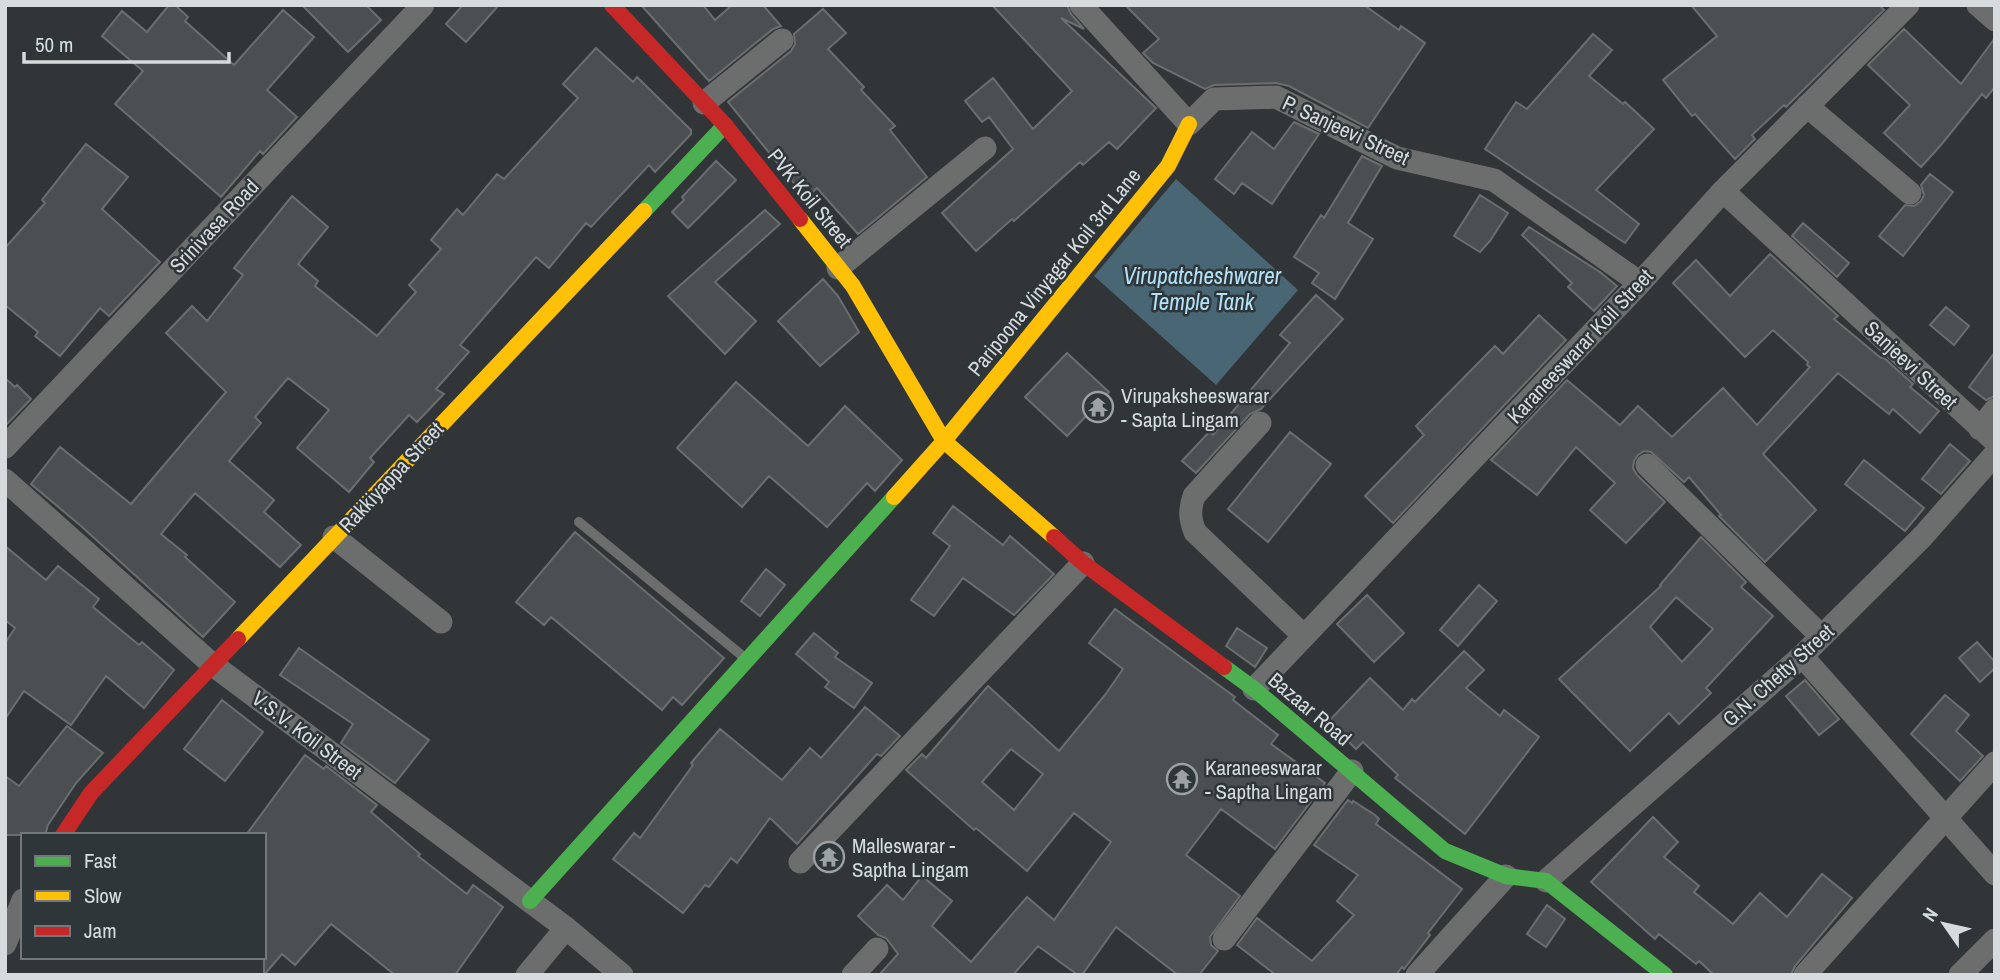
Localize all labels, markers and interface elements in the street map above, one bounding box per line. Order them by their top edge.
scale bar [24,21,229,65]
text: 50 m [35,30,73,59]
street label: P. Sanjeevi Street [1278,88,1414,172]
street label: PVK Koil Street [761,142,859,254]
street label: Paripoona Vinyagar Koil 3rd Lane [961,162,1147,382]
street label: Srinivasa Road [163,173,265,279]
water label: Virupatcheshwarer Temple Tank [1123,260,1282,317]
street label: Karaneeswarar Koil Street [1501,262,1660,430]
street label: Sanjeevi Street [1858,314,1964,416]
place label: Virupaksheeswarar - Sapta Lingam [1121,381,1269,434]
temple icon: Virupaksheeswarar - Sapta Lingam [1081,390,1115,424]
street label: Rakkiyappa Street [332,415,450,539]
street label: G.N. Chetty Street [1716,617,1840,733]
street label: Bazaar Road [1262,666,1358,752]
street label: V.S.V. Koil Street [246,684,368,786]
place label: Karaneeswarar - Saptha Lingam [1205,753,1332,806]
temple icon: Karaneeswarar - Saptha Lingam [1165,762,1199,796]
place label: Malleswarar - Saptha Lingam [852,831,969,884]
legend [21,833,266,959]
temple icon: Malleswarar - Saptha Lingam [812,840,846,874]
text: Fast [84,846,117,875]
text: Slow [84,881,122,910]
north arrow [1909,889,1979,959]
text: N [1916,903,1944,926]
text: Jam [84,916,117,945]

